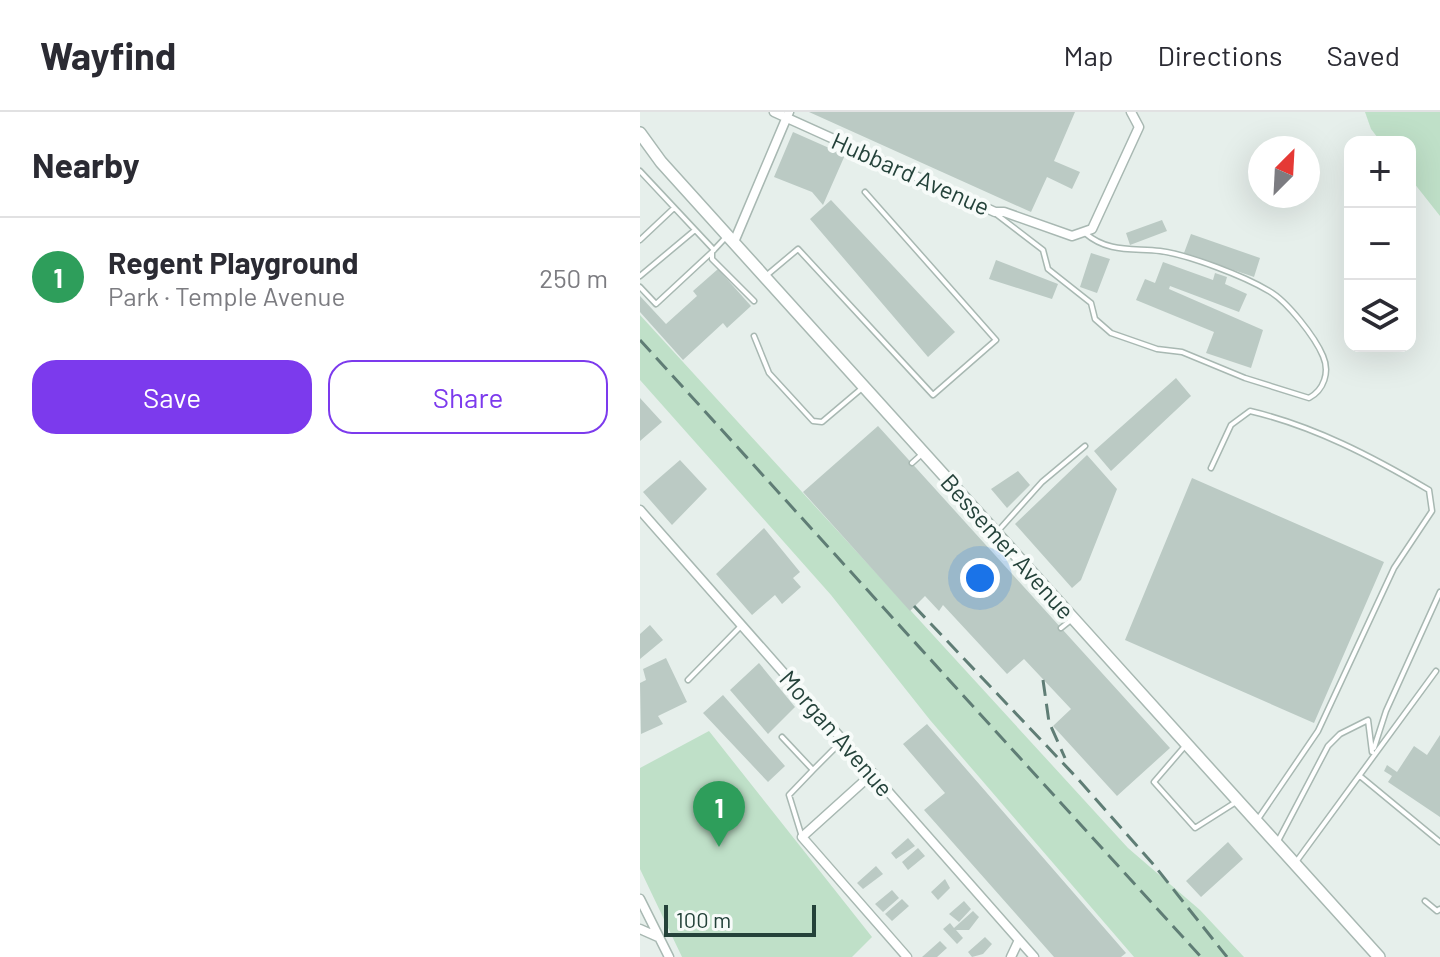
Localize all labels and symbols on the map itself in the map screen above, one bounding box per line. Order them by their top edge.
street label: Hubbard Avenue [828,125,994,221]
north arrow [1248,136,1320,208]
street label: Bessemer Avenue [935,467,1081,625]
your location [960,558,1000,598]
street label: Morgan Avenue [774,664,900,802]
pin: 1 [693,781,745,847]
scale bar [664,901,816,937]

